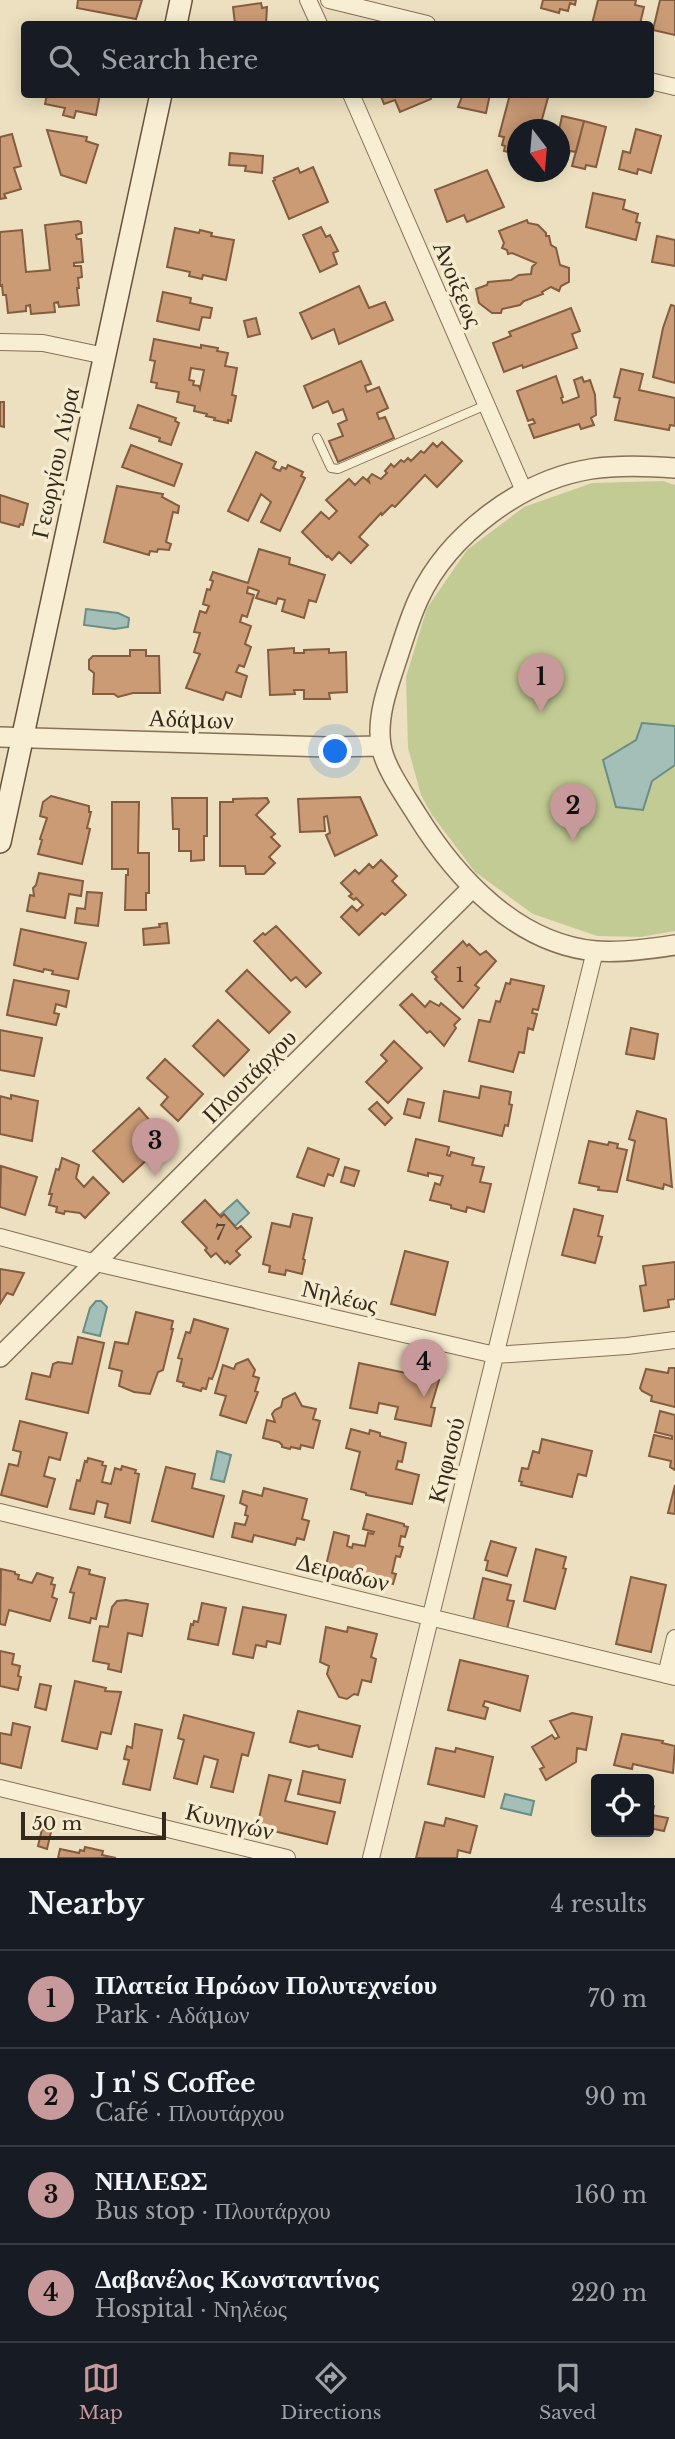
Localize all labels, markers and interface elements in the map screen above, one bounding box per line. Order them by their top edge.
search box [21,21,654,98]
icon: search [45,41,83,79]
text: Search here [101,44,258,76]
north arrow [507,119,570,182]
street label: Ανοίξεως [427,236,489,332]
street label: Γεωργίου Λύρα [25,385,85,541]
pin: 1 [518,654,564,712]
street label: Αδάμων [148,703,234,735]
your location [318,734,352,768]
pin: 2 [550,783,596,841]
house number: 1 [455,962,465,988]
street label: Πλουτάρχου [196,1023,302,1129]
pin: 3 [132,1118,178,1176]
house number: 7 [215,1220,226,1246]
street label: Νηλέως [299,1273,381,1319]
pin: 4 [401,1339,447,1397]
street label: Κηφισού [421,1414,471,1506]
street label: Δειραδων [294,1547,392,1598]
map controls [591,1774,654,1837]
button: locate [591,1774,654,1837]
street label: Κυνηγών [183,1796,277,1846]
scale bar [21,1809,166,1841]
text: 50 m [32,1812,82,1835]
text: Nearby [28,1885,144,1922]
text: 4 results [551,1890,647,1918]
text: Πλατεία Ηρώων Πολυτεχνείου [95,1969,437,2001]
text: 1 [46,1985,56,2013]
text: 70 m [588,1985,647,2013]
text: Park · Αδάμων [95,2001,249,2029]
text: J n' S Coffee [95,2067,256,2099]
text: 2 [44,2083,58,2111]
text: 90 m [585,2083,647,2111]
text: Café · Πλουτάρχου [95,2099,284,2127]
text: ΝΗΛΕΩΣ [95,2165,208,2197]
text: 3 [44,2181,58,2209]
text: 160 m [574,2181,647,2209]
text: Bus stop · Πλουτάρχου [95,2197,331,2225]
text: Δαβανέλος Κωνσταντίνος [95,2263,379,2295]
text: 4 [43,2279,59,2307]
text: 220 m [571,2279,647,2307]
text: Hospital · Νηλέως [95,2295,287,2323]
tab: Map [79,2359,123,2424]
tab: Directions [280,2359,381,2424]
tab: Saved [539,2359,596,2424]

